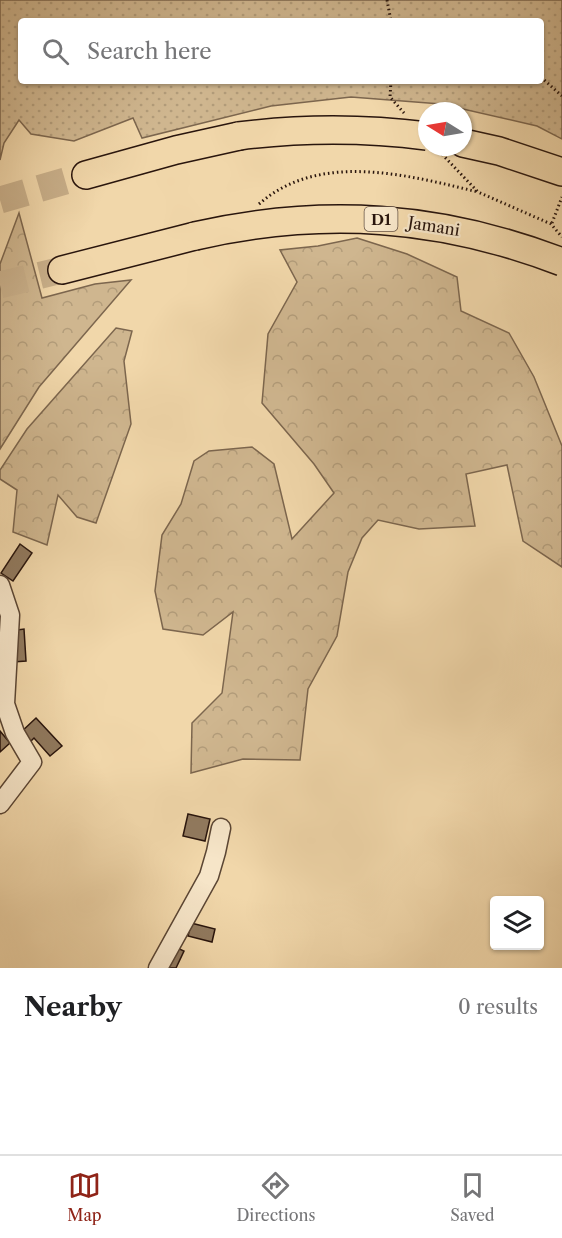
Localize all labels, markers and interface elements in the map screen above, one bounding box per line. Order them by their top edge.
search box [18,18,544,84]
icon: search [39,35,72,68]
text: Search here [87,38,212,65]
north arrow [418,102,472,156]
road number: D1 [364,207,398,231]
street label: Jamani [404,212,461,240]
map controls [490,896,544,950]
button: layers [490,896,544,950]
text: Nearby [24,991,122,1023]
text: 0 results [458,995,538,1019]
tab: Map [67,1169,102,1225]
tab: Directions [236,1169,315,1225]
tab: Saved [450,1169,495,1225]

